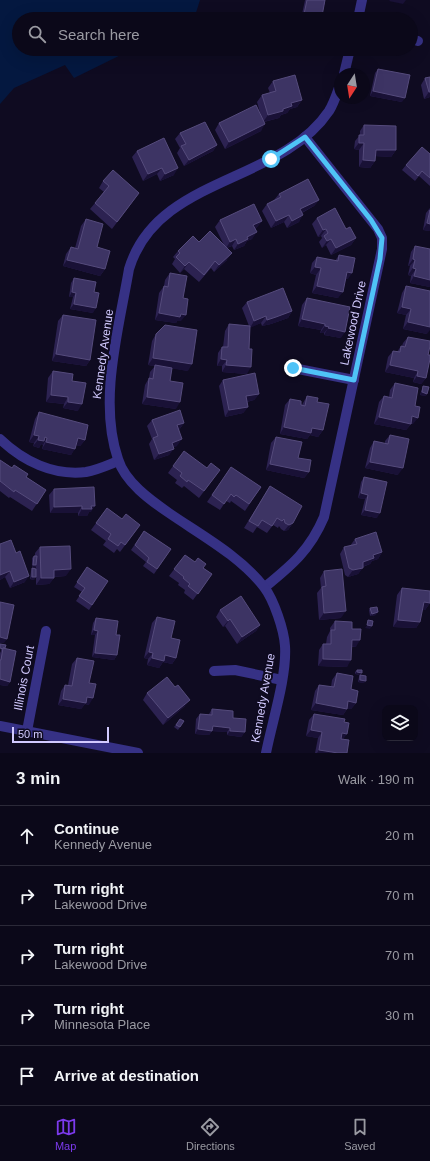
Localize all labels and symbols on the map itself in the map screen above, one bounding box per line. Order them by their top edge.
north arrow [334,68,370,104]
route start [262,150,280,168]
street label: Lakewood Drive [337,279,369,367]
street label: Kennedy Avenue [90,308,116,400]
route end [284,359,302,377]
street label: Illinois Court [11,644,37,712]
street label: Kennedy Avenue [248,652,278,744]
scale bar [12,725,109,744]

